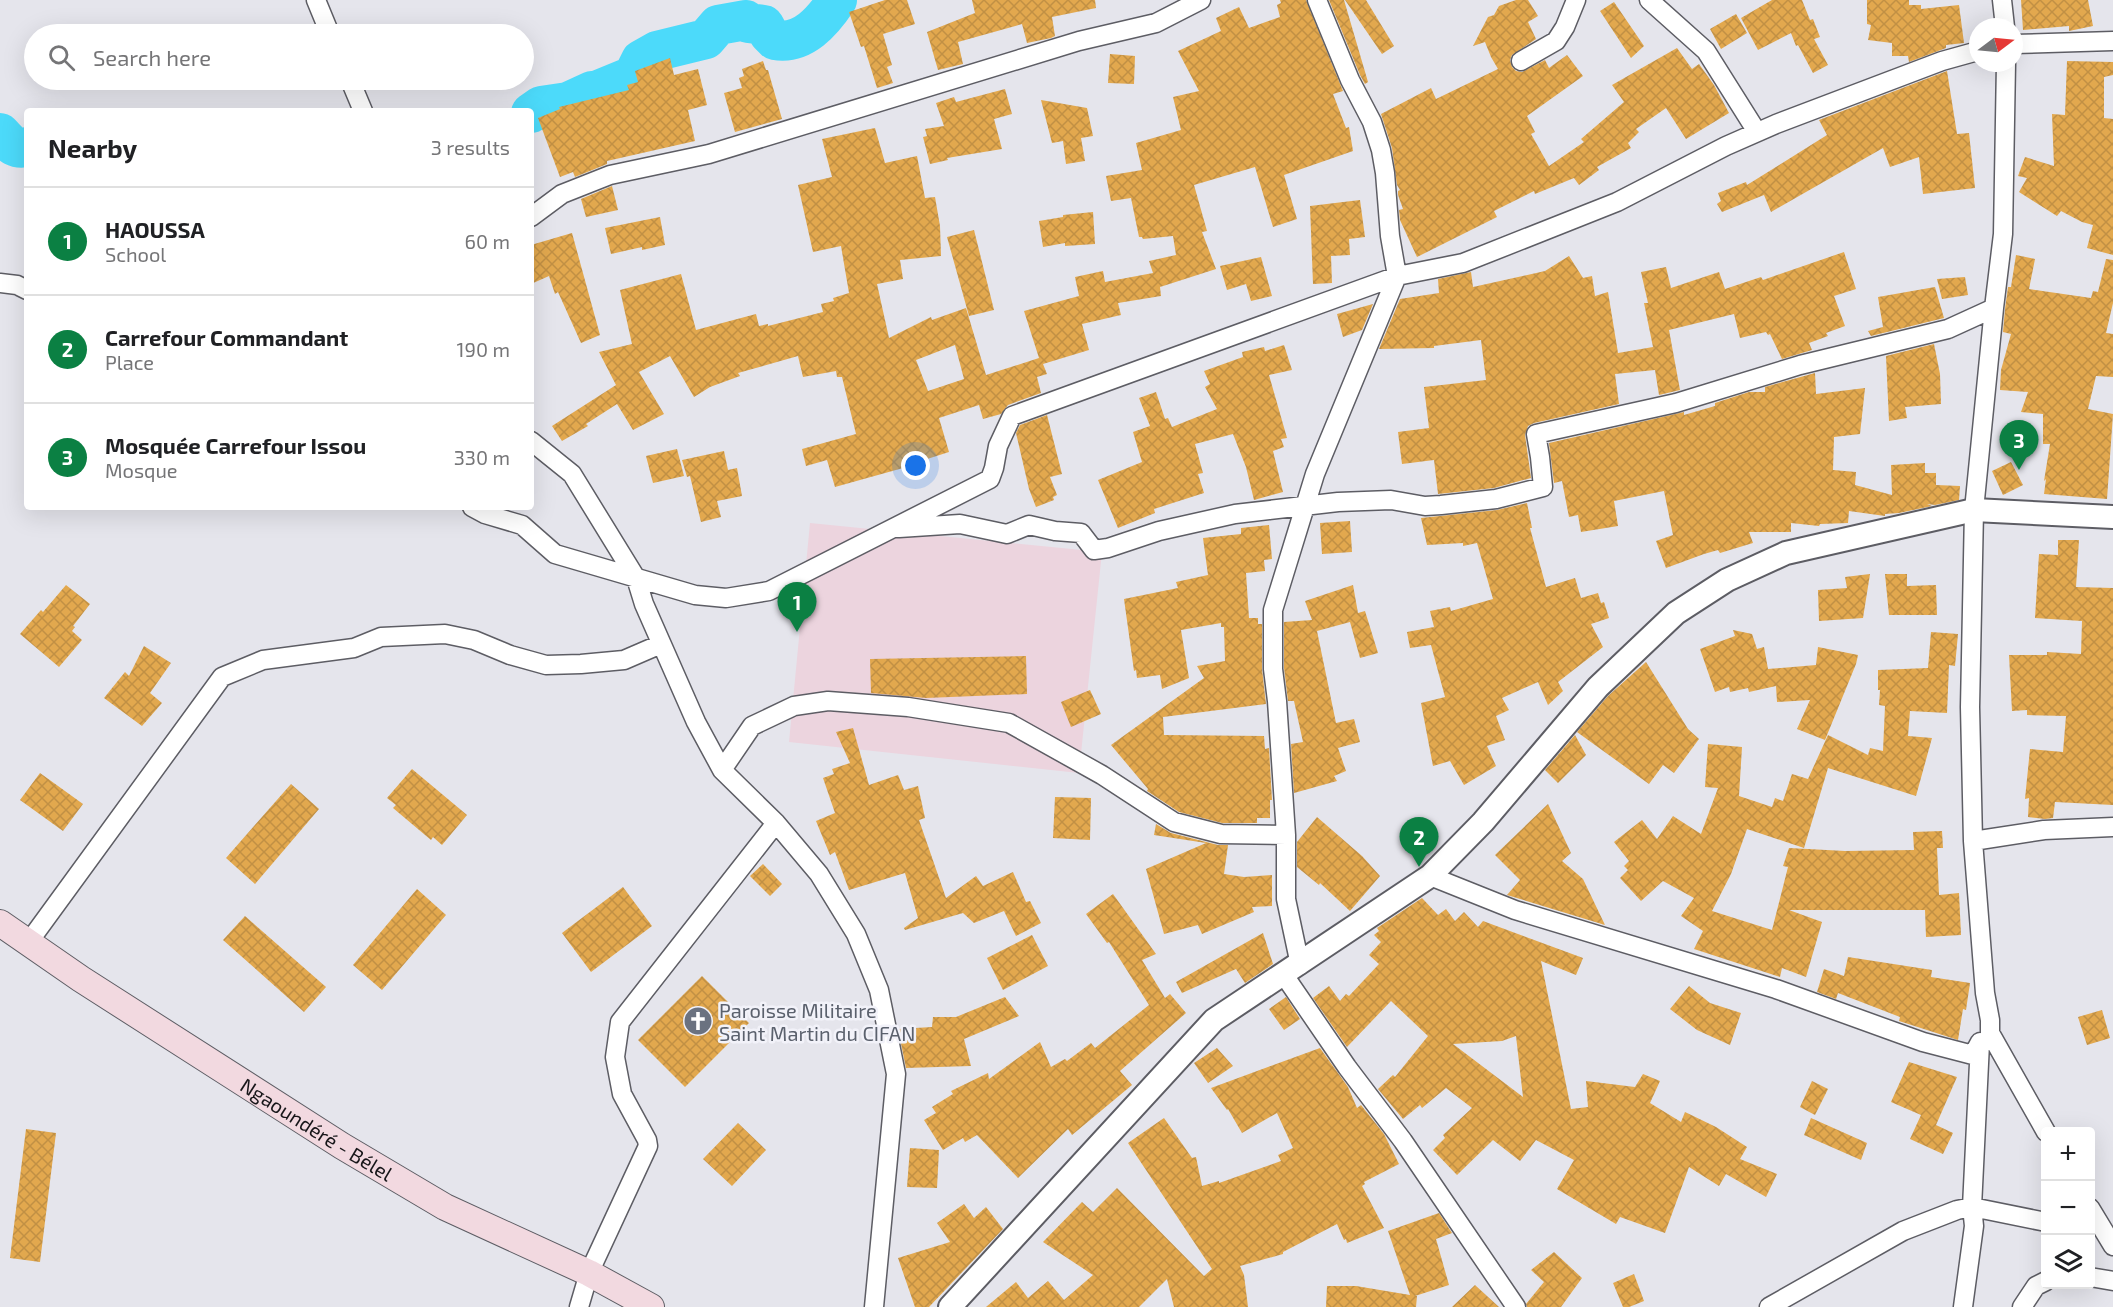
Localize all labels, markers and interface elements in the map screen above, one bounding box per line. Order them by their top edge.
north arrow [1969,18,2023,72]
search box [24,24,534,90]
icon: search [45,41,78,74]
text: Search here [93,44,211,70]
text: Nearby [48,132,137,163]
text: 3 results [431,135,510,159]
text: HAOUSSA [105,216,205,242]
text: 1 [63,229,72,253]
text: 60 m [465,229,510,253]
text: School [105,242,166,266]
text: Carrefour Commandant [105,324,348,350]
text: 2 [62,337,73,361]
text: 190 m [457,337,510,361]
text: Place [105,350,154,374]
pin: 3 [2000,420,2038,470]
text: Mosquée Carrefour Issou [105,432,366,458]
text: 3 [62,445,73,469]
text: 330 m [454,445,510,469]
your location [901,451,930,480]
text: Mosque [105,458,178,482]
pin: 1 [778,582,816,632]
pin: 2 [1400,818,1438,867]
place label: Paroisse Militaire Saint Martin du CIFAN [719,998,915,1045]
church icon: Paroisse Militaire Saint Martin du CIFAN [682,1005,714,1037]
street label: Ngaoundéré - Bélel [236,1072,397,1185]
map controls [2041,1127,2095,1289]
button: + [2041,1127,2095,1181]
button: − [2041,1181,2095,1235]
button: layers [2041,1235,2095,1289]

